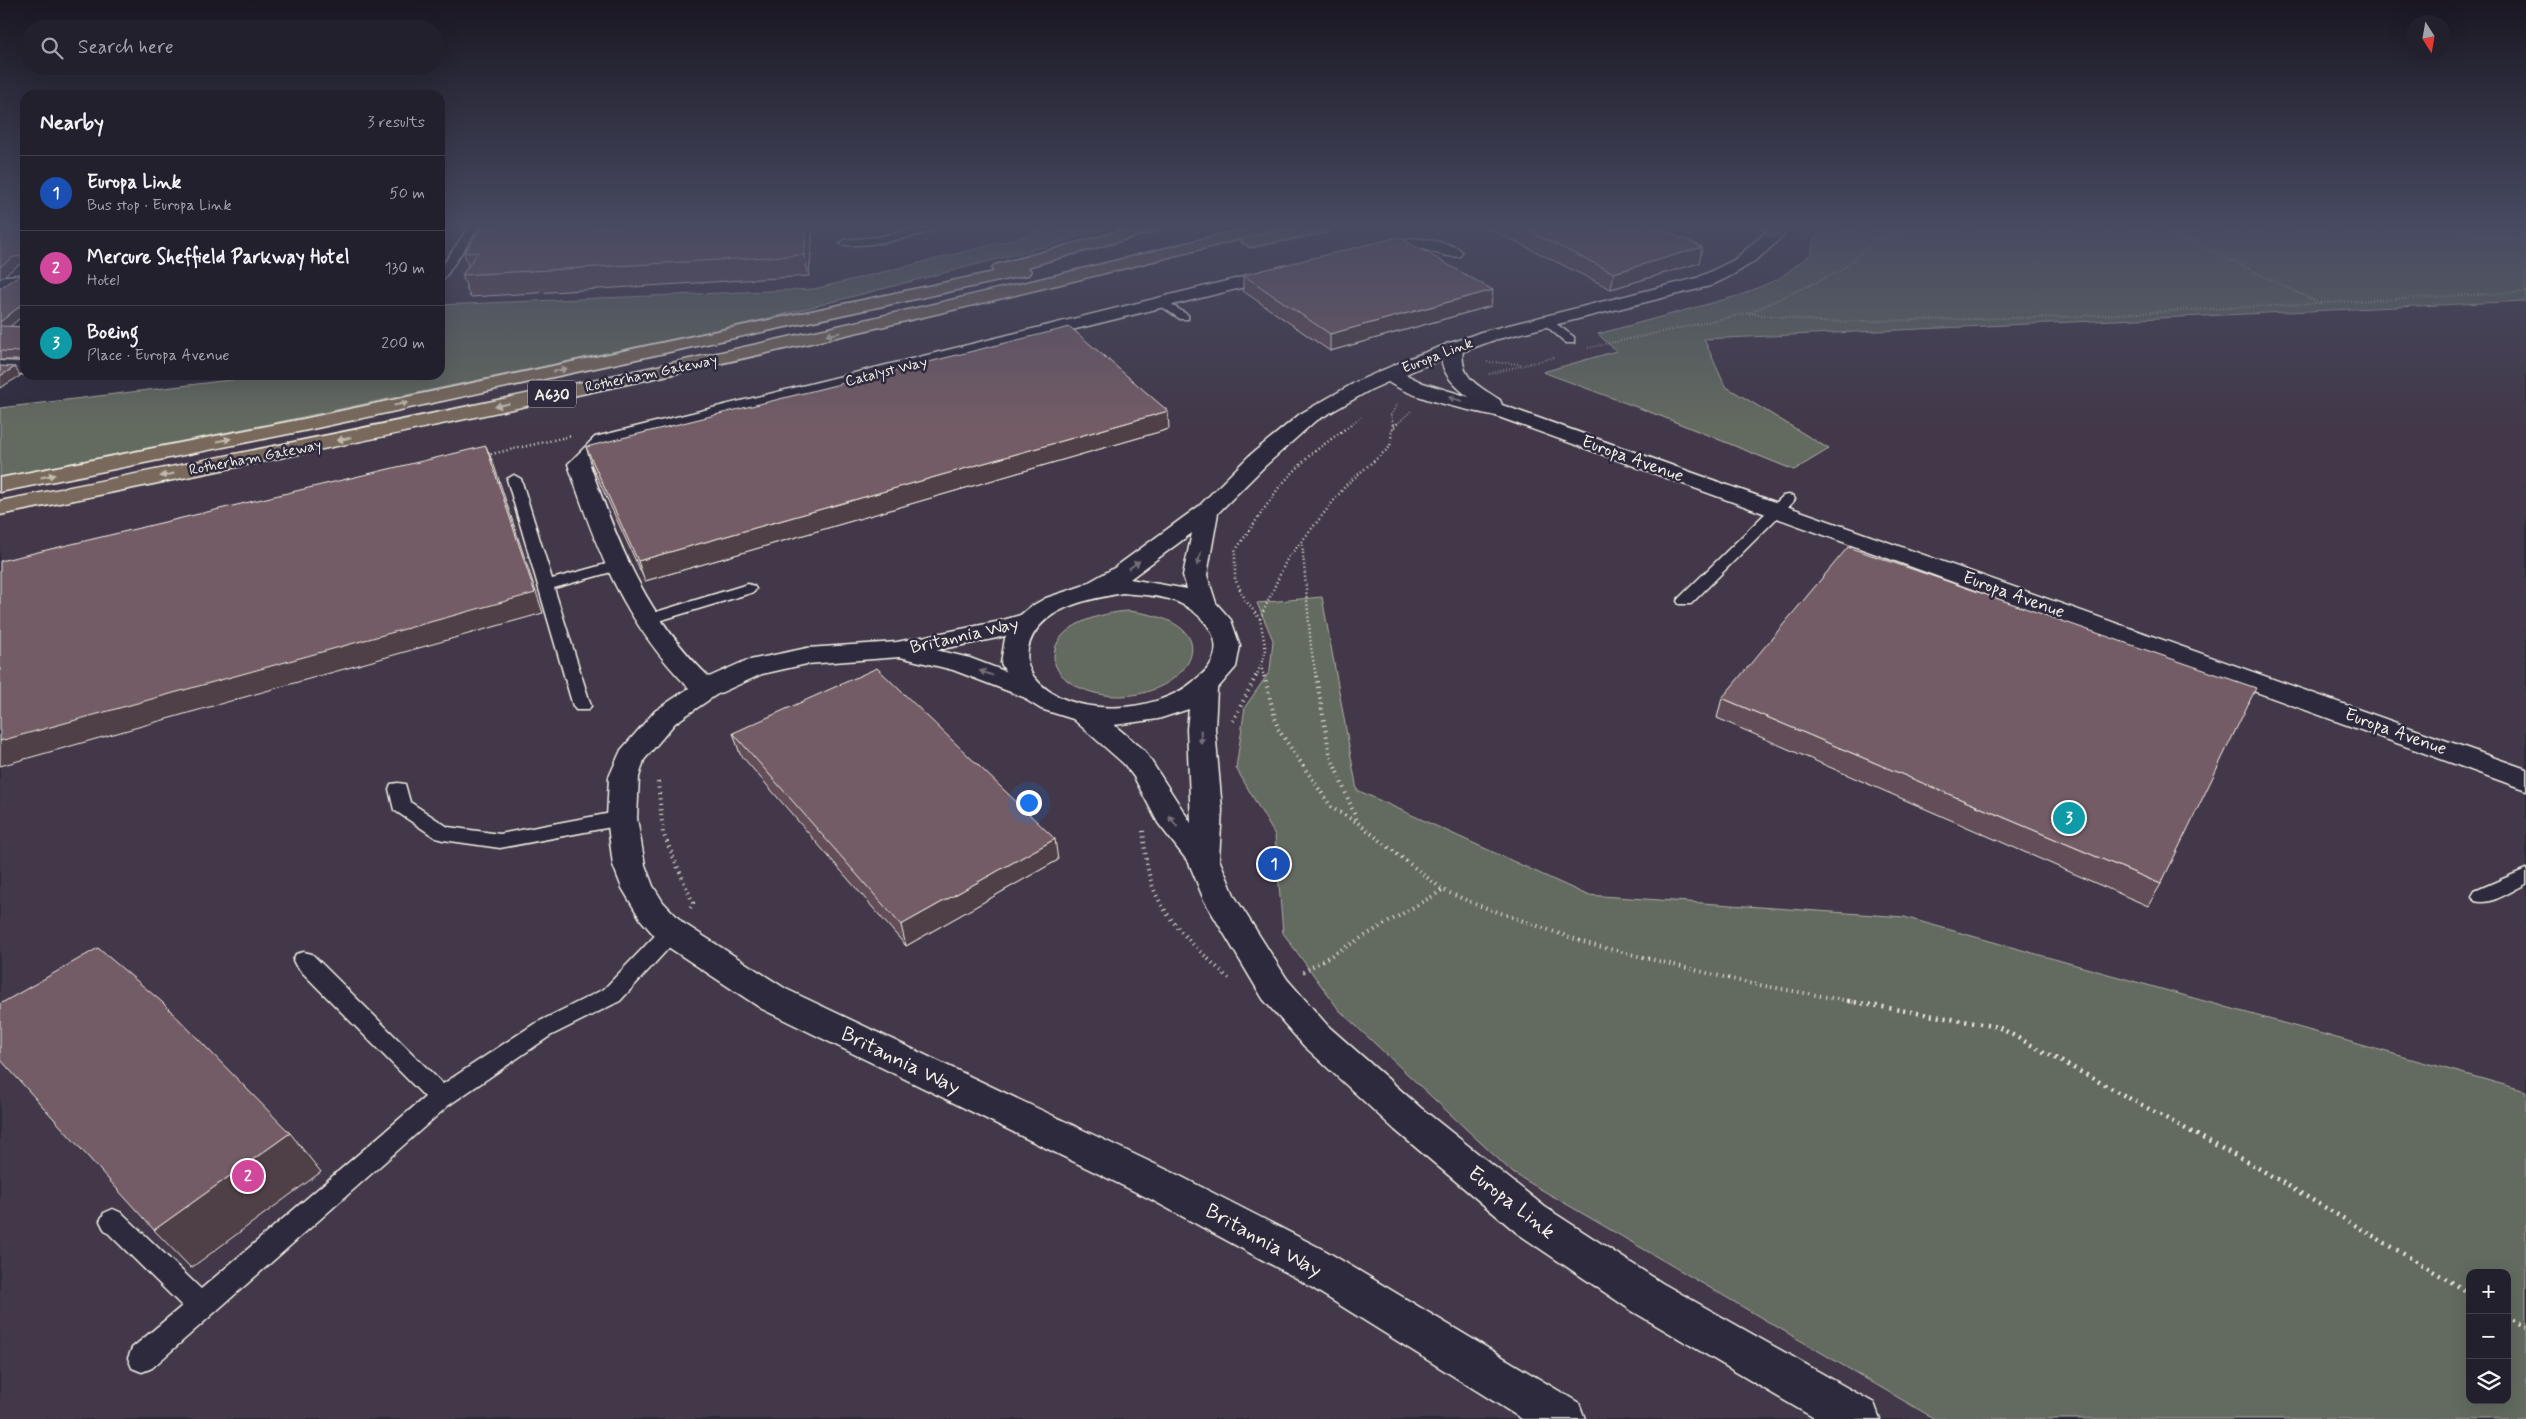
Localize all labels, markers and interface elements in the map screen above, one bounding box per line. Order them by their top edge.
north arrow [2406,15,2451,60]
search box [20,20,445,75]
icon: search [38,34,66,62]
text: Search here [78,35,174,60]
text: Nearby [40,109,104,137]
text: 3 results [367,112,425,133]
text: Europa Link [87,170,181,195]
text: 1 [52,183,60,204]
text: 50 m [389,183,425,204]
text: Bus stop · Europa Link [87,195,232,216]
text: Mercure Sheffield Parkway Hotel [87,245,349,270]
text: 2 [52,258,60,279]
text: 130 m [384,258,425,279]
text: Hotel [87,270,120,291]
text: Boeing [87,320,139,345]
one-way arrow [824,331,840,339]
text: 3 [52,333,60,354]
text: 200 m [381,333,425,354]
street label: Europa Link [1399,333,1476,379]
text: Place · Europa Avenue [87,345,229,366]
street label: Rotherham Gateway [583,350,719,398]
street label: Catalyst Way [843,352,930,392]
one-way arrow [552,366,568,374]
road number: A630 [528,380,576,408]
one-way arrow [1447,395,1462,403]
one-way arrow [393,400,408,408]
one-way arrow [495,401,510,409]
street label: Europa Avenue [1578,429,1687,488]
street label: Rotherham Gateway [187,435,323,481]
one-way arrow [336,435,351,443]
one-way arrow [217,436,233,444]
one-way arrow [40,471,56,479]
one-way arrow [159,471,175,479]
one-way arrow [1194,552,1202,567]
one-way arrow [1127,560,1141,570]
street label: Europa Avenue [1959,565,2068,624]
street label: Britannia Way [908,612,1021,660]
one-way arrow [978,669,993,677]
street label: Europa Avenue [2341,702,2450,761]
one-way arrow [1198,729,1206,745]
your location [1016,790,1042,816]
pin: 3 [2053,799,2085,837]
one-way arrow [1168,814,1178,828]
pin: 1 [1258,845,1290,883]
street label: Britannia Way [836,1020,965,1102]
pin: 2 [232,1157,264,1195]
street label: Europa Link [1462,1160,1561,1246]
street label: Britannia Way [1200,1197,1327,1284]
map controls [2466,1269,2511,1404]
button: + [2466,1269,2511,1314]
button: − [2466,1314,2511,1359]
button: layers [2466,1359,2511,1404]

